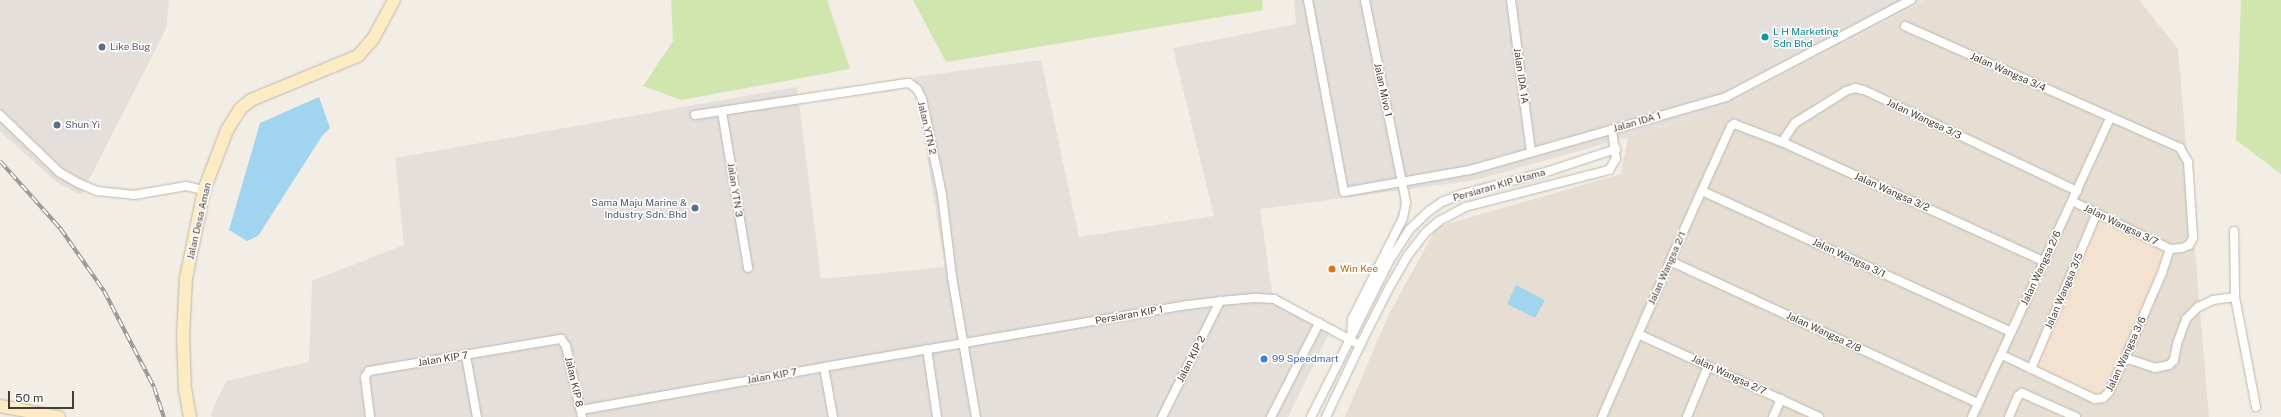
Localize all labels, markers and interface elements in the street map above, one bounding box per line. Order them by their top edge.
place label: L H Marketing Sdn Bhd [1773,25,1839,48]
marker: L H Marketing Sdn Bhd [1760,32,1770,42]
place label: Like Bug [110,41,151,53]
marker: Like Bug [97,42,107,52]
street label: Jalan IDA 1A [1511,47,1531,105]
street label: Jalan Wangsa 3/4 [1968,50,2048,94]
street label: Jalan Mivo 1 [1371,62,1395,118]
street label: Jalan Wangsa 3/3 [1884,96,1964,142]
street label: Jalan YTN 2 [915,100,939,156]
street label: Jalan IDA 1 [1612,109,1662,135]
place label: Shun Yi [65,119,100,131]
marker: Shun Yi [52,120,62,130]
street label: Jalan YTN 3 [725,162,745,218]
street label: Persiaran KIP Utama [1451,166,1547,204]
street label: Jalan Wangsa 3/2 [1852,170,1932,214]
street label: Jalan Desa Aman [184,181,214,261]
place label: Sama Maju Marine & Industry Sdn. Bhd [591,196,687,220]
street label: Jalan Wangsa 3/7 [2082,202,2160,248]
marker: Sama Maju Marine & Industry Sdn. Bhd [690,203,700,213]
street label: Jalan Wangsa 2/1 [1645,229,1689,307]
street label: Jalan Wangsa 2/6 [2018,229,2064,307]
street label: Jalan Wangsa 3/1 [1810,236,1888,280]
street label: Jalan Wangsa 3/5 [2042,251,2086,331]
place label: Win Kee [1340,263,1378,275]
marker: Win Kee [1327,264,1337,274]
street label: Persiaran KIP 1 [1094,303,1164,327]
street label: Jalan Wangsa 2/8 [1785,309,1863,355]
street label: Jalan Wangsa 3/6 [2103,314,2149,394]
street label: Jalan KIP 2 [1174,334,1208,384]
street label: Jalan KIP 7 [417,349,469,369]
street label: Jalan Wangsa 2/7 [1690,352,1768,398]
place label: 99 Speedmart [1272,353,1339,365]
marker: 99 Speedmart [1259,354,1269,364]
street label: Jalan KIP 8 [562,356,586,408]
street label: Jalan KIP 7 [746,366,798,386]
scale bar [10,383,76,409]
text: 50 m [15,391,43,405]

